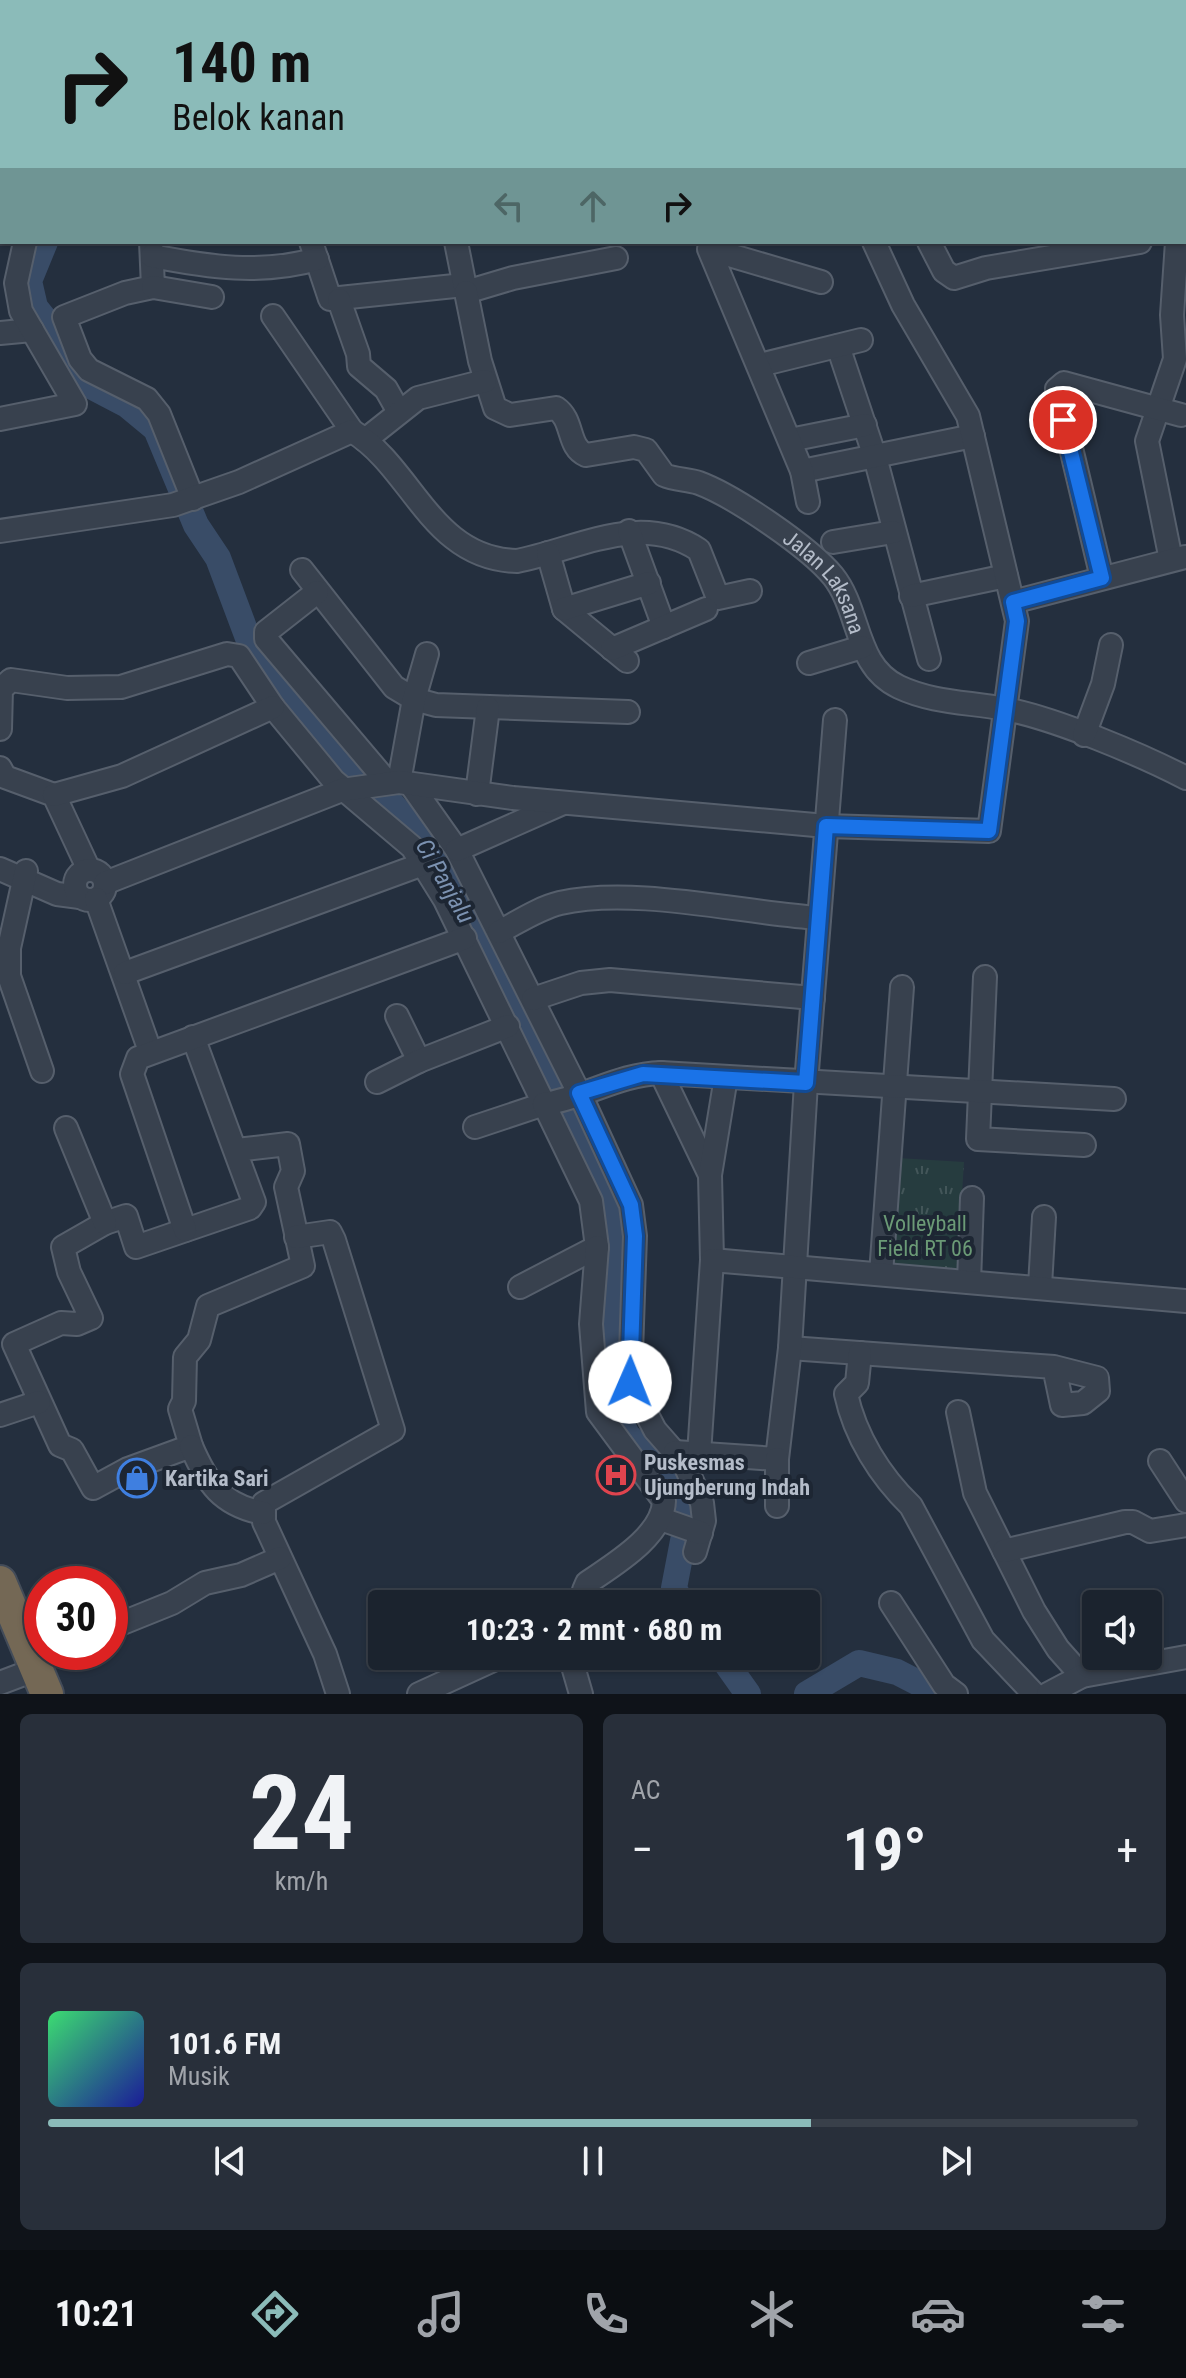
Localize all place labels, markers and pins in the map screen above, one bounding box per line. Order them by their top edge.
pin [1029,386,1097,454]
place label: Puskesmas Ujungberung Indah [644,1450,810,1500]
hospital icon: Puskesmas Ujungberung Indah [595,1454,637,1496]
shop icon: Kartika Sari [116,1457,158,1499]
place label: Kartika Sari [165,1466,269,1491]

